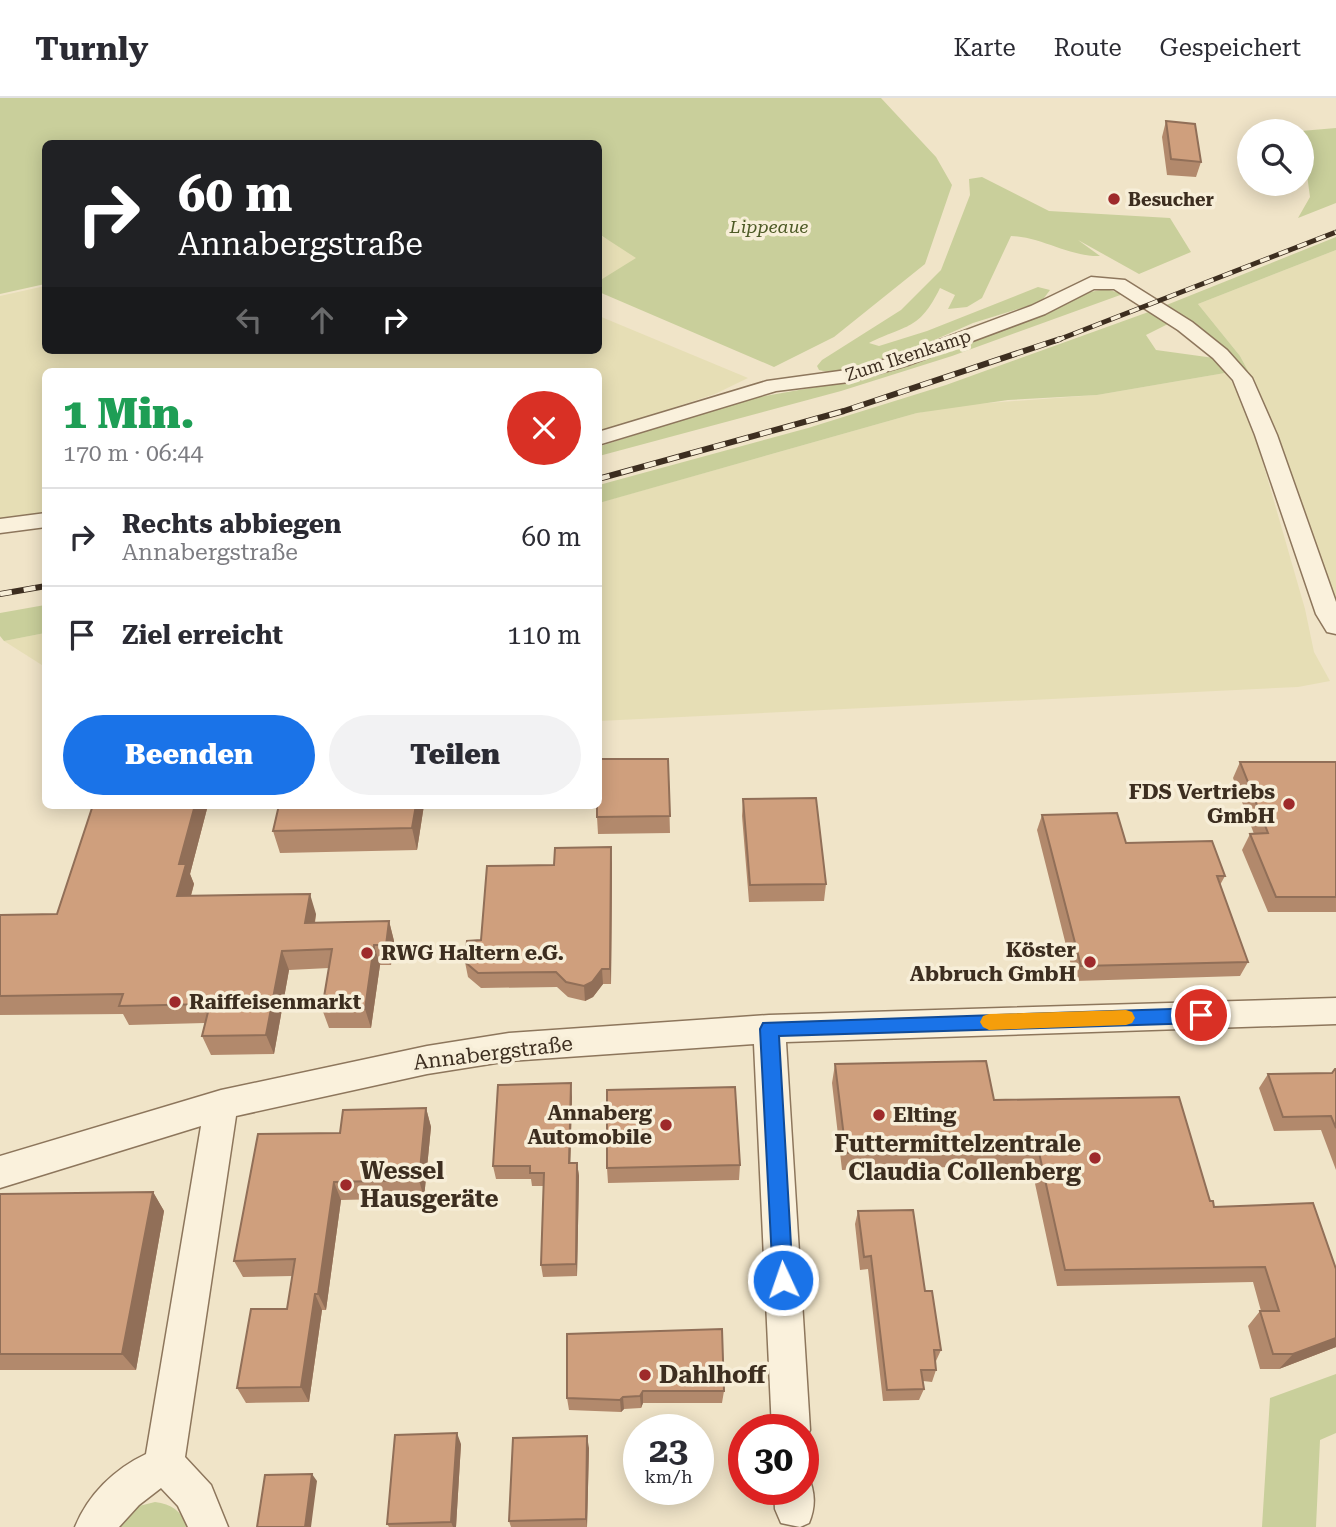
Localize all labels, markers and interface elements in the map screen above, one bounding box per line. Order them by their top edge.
text: Turnly [35,29,149,68]
text: Karte [953,34,1016,62]
text: Route [1054,34,1122,62]
text: Gespeichert [1160,34,1301,62]
map controls [1237,119,1314,196]
button: search [1237,119,1314,196]
text: 60 m [178,166,293,223]
icon: right [63,168,154,259]
place label: Besucher [1128,189,1214,210]
marker: Besucher [1106,191,1122,207]
park label: Lippeaue [729,216,808,237]
text: Annabergstraße [178,225,423,263]
icon: left [230,301,268,339]
icon: ahead [303,301,341,339]
icon: right [376,301,414,339]
street label: Zum Ikenkamp [842,325,974,385]
text: 1 Min. [63,389,195,438]
button: close [507,391,581,465]
text: 170 m · 06:44 [63,440,203,467]
text: Rechts abbiegen [122,509,341,539]
icon: right [63,518,101,556]
text: 60 m [522,522,581,552]
text: Annabergstraße [122,539,298,566]
icon: arrive [63,616,101,654]
text: Ziel erreicht [122,620,283,650]
text: 110 m [507,620,581,650]
button: Beenden [63,715,315,795]
button: Teilen [329,715,581,795]
place label: FDS Vertriebs GmbH [1129,780,1275,828]
marker: FDS Vertriebs GmbH [1281,796,1297,812]
place label: Köster Abbruch GmbH [910,938,1076,986]
place label: RWG Haltern e.G. [381,941,564,965]
marker: RWG Haltern e.G. [359,945,375,961]
marker: Köster Abbruch GmbH [1082,954,1098,970]
pin [1171,985,1231,1045]
place label: Raiffeisenmarkt [189,990,362,1014]
marker: Raiffeisenmarkt [167,994,183,1010]
icon: arrive [1182,996,1220,1034]
street label: Annabergstraße [412,1031,574,1075]
place label: Annaberg Automobile [527,1101,652,1149]
place label: Elting [893,1103,956,1127]
marker: Elting [871,1107,887,1123]
marker: Annaberg Automobile [658,1117,674,1133]
place label: Futtermittelzentrale Claudia Collenberg [834,1130,1081,1186]
marker: Futtermittelzentrale Claudia Collenberg [1087,1150,1103,1166]
place label: Wessel Hausgeräte [360,1157,499,1213]
marker: Wessel Hausgeräte [338,1177,354,1193]
position arrow [746,1243,820,1317]
place label: Dahlhoff [659,1361,767,1389]
marker: Dahlhoff [637,1367,653,1383]
speed limit sign: 30 [728,1414,819,1505]
text: 23 [649,1430,688,1471]
text: km/h [644,1466,693,1487]

